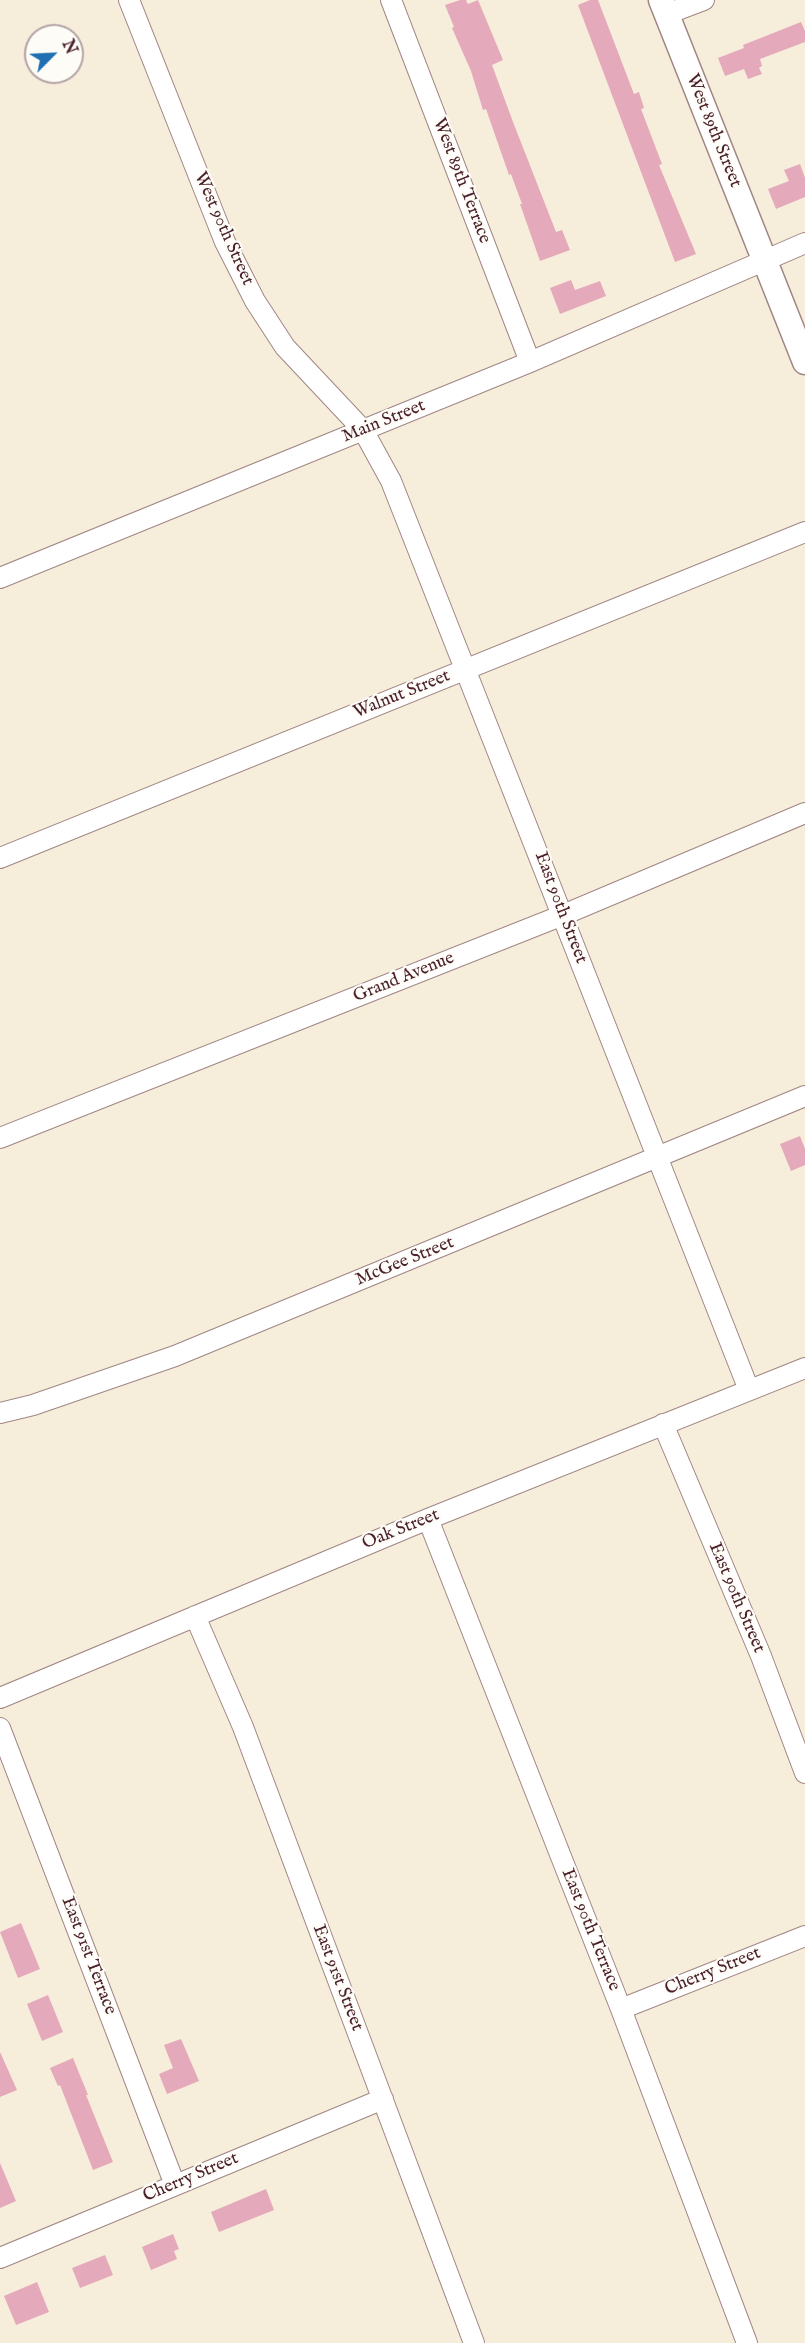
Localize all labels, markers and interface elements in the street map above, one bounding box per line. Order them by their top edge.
north arrow [24,24,84,84]
text: N [57,37,81,58]
street label: West 89th Street [680,71,746,191]
street label: West 89th Terrace [427,115,495,247]
street label: West 90th Street [188,169,258,289]
street label: Main Street [339,396,429,448]
street label: Walnut Street [350,666,454,724]
street label: East 90th Street [529,849,591,967]
street label: Grand Avenue [350,948,458,1008]
street label: McGee Street [353,1233,457,1291]
street label: Oak Street [359,1505,443,1555]
street label: East 90th Street [703,1540,769,1656]
street label: East 90th Terrace [556,1866,624,1994]
street label: East 91st Terrace [56,1894,120,2018]
street label: East 91st Street [307,1922,367,2034]
street label: Cherry Street [662,1943,764,2001]
street label: Cherry Street [140,2148,242,2208]

